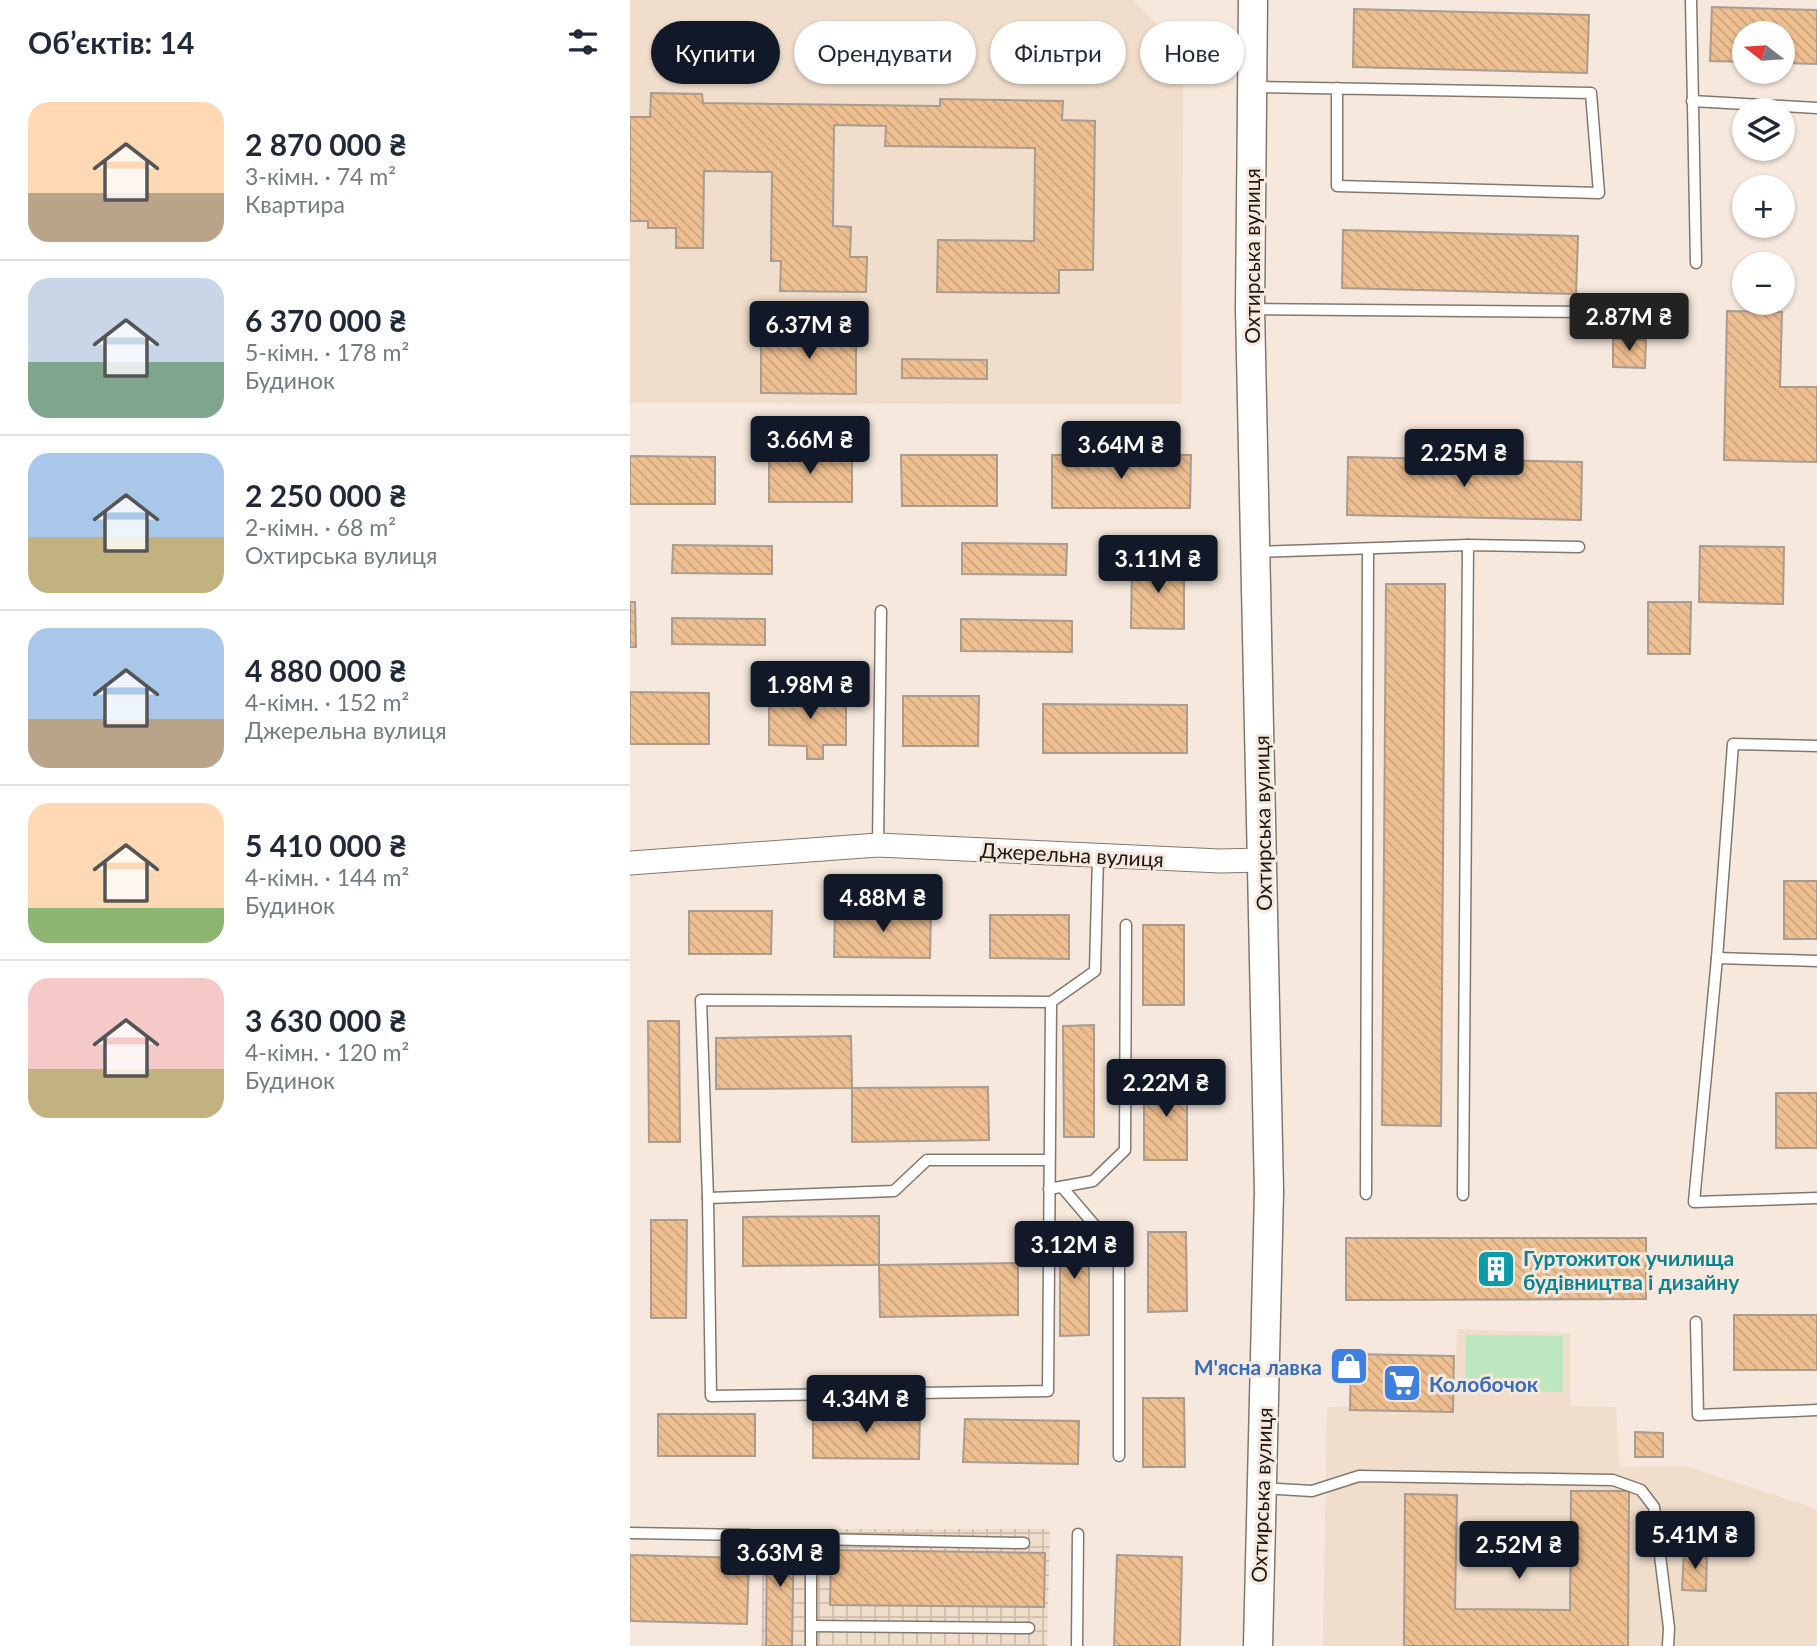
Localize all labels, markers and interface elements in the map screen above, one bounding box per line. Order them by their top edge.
chip: Купити [651,21,780,84]
chip: Орендувати [794,21,976,84]
chip: Фільтри [990,21,1126,84]
chip: Нове [1140,21,1244,84]
north arrow [1732,21,1796,84]
map controls [1732,21,1795,315]
icon: filters [564,23,602,61]
text: Об’єктів: 14 [28,24,194,60]
button: layers [1732,98,1795,161]
text: 2 870 000 ₴ [245,126,407,162]
icon: home [84,130,168,214]
text: 3-кімн. · 74 m² [245,162,396,190]
street label: Охтирська вулиця [1239,168,1264,344]
button: + [1732,175,1795,238]
text: Квартира [245,190,345,218]
button: − [1732,252,1795,315]
pin: 2.87M ₴ [1564,294,1694,353]
text: 6 370 000 ₴ [245,302,407,338]
pin: 6.37M ₴ [744,302,874,361]
text: 2.87M ₴ [1586,302,1672,330]
icon: home [84,306,168,390]
text: 6.37M ₴ [766,310,852,338]
text: 5-кімн. · 178 m² [245,338,409,366]
text: Будинок [245,366,335,394]
pin: 3.66M ₴ [745,416,875,476]
pin: 3.64M ₴ [1056,421,1186,481]
text: 3.66M ₴ [767,425,853,453]
text: 3.64M ₴ [1078,430,1164,458]
pin: 2.25M ₴ [1399,430,1529,489]
text: 2.25M ₴ [1421,438,1507,466]
text: 2 250 000 ₴ [245,477,407,513]
icon: home [84,481,168,565]
text: 2-кімн. · 68 m² [245,513,396,541]
pin: 3.11M ₴ [1093,536,1223,595]
text: Охтирська вулиця [245,541,437,569]
text: 3.11M ₴ [1115,544,1201,572]
text: 4 880 000 ₴ [245,652,407,688]
icon: home [84,656,168,740]
pin: 1.98M ₴ [745,662,875,721]
text: 1.98M ₴ [767,670,853,698]
text: 4-кімн. · 152 m² [245,688,409,716]
text: Джерельна вулиця [245,716,447,744]
street label: Охтирська вулиця [1248,735,1276,911]
text: 5 410 000 ₴ [245,827,407,863]
icon: home [84,831,168,915]
street label: Джерельна вулиця [979,837,1165,871]
text: 4-кімн. · 144 m² [245,863,409,891]
pin: 4.88M ₴ [818,874,948,934]
text: 4.88M ₴ [840,883,926,911]
text: Будинок [245,891,335,919]
text: 3 630 000 ₴ [245,1002,407,1038]
icon: home [84,1006,168,1090]
text: 4-кімн. · 120 m² [245,1038,409,1066]
pin: 2.22M ₴ [1101,1060,1231,1119]
text: Будинок [245,1066,335,1094]
text: 2.22M ₴ [1123,1068,1209,1096]
pin: 3.12M ₴ [1009,1222,1139,1281]
text: 3.12M ₴ [1031,1230,1117,1258]
place label: Гуртожиток училища будівництва і дизайну [1523,1245,1740,1294]
building icon: Гуртожиток училища будівництва і дизайну [1475,1248,1517,1290]
shop icon: М'ясна лавка [1328,1345,1370,1387]
place label: М'ясна лавка [1194,1354,1322,1379]
supermarket icon: Колобочок [1381,1362,1423,1404]
place label: Колобочок [1429,1371,1539,1396]
pin: 4.34M ₴ [801,1376,931,1435]
text: 4.34M ₴ [823,1384,909,1412]
street label: Охтирська вулиця [1245,1407,1277,1583]
pin: 5.41M ₴ [1630,1512,1760,1571]
text: 5.41M ₴ [1652,1520,1738,1548]
pin: 2.52M ₴ [1454,1522,1584,1581]
pin: 3.63M ₴ [715,1530,845,1589]
text: 2.52M ₴ [1476,1530,1562,1558]
text: 3.63M ₴ [737,1538,823,1566]

